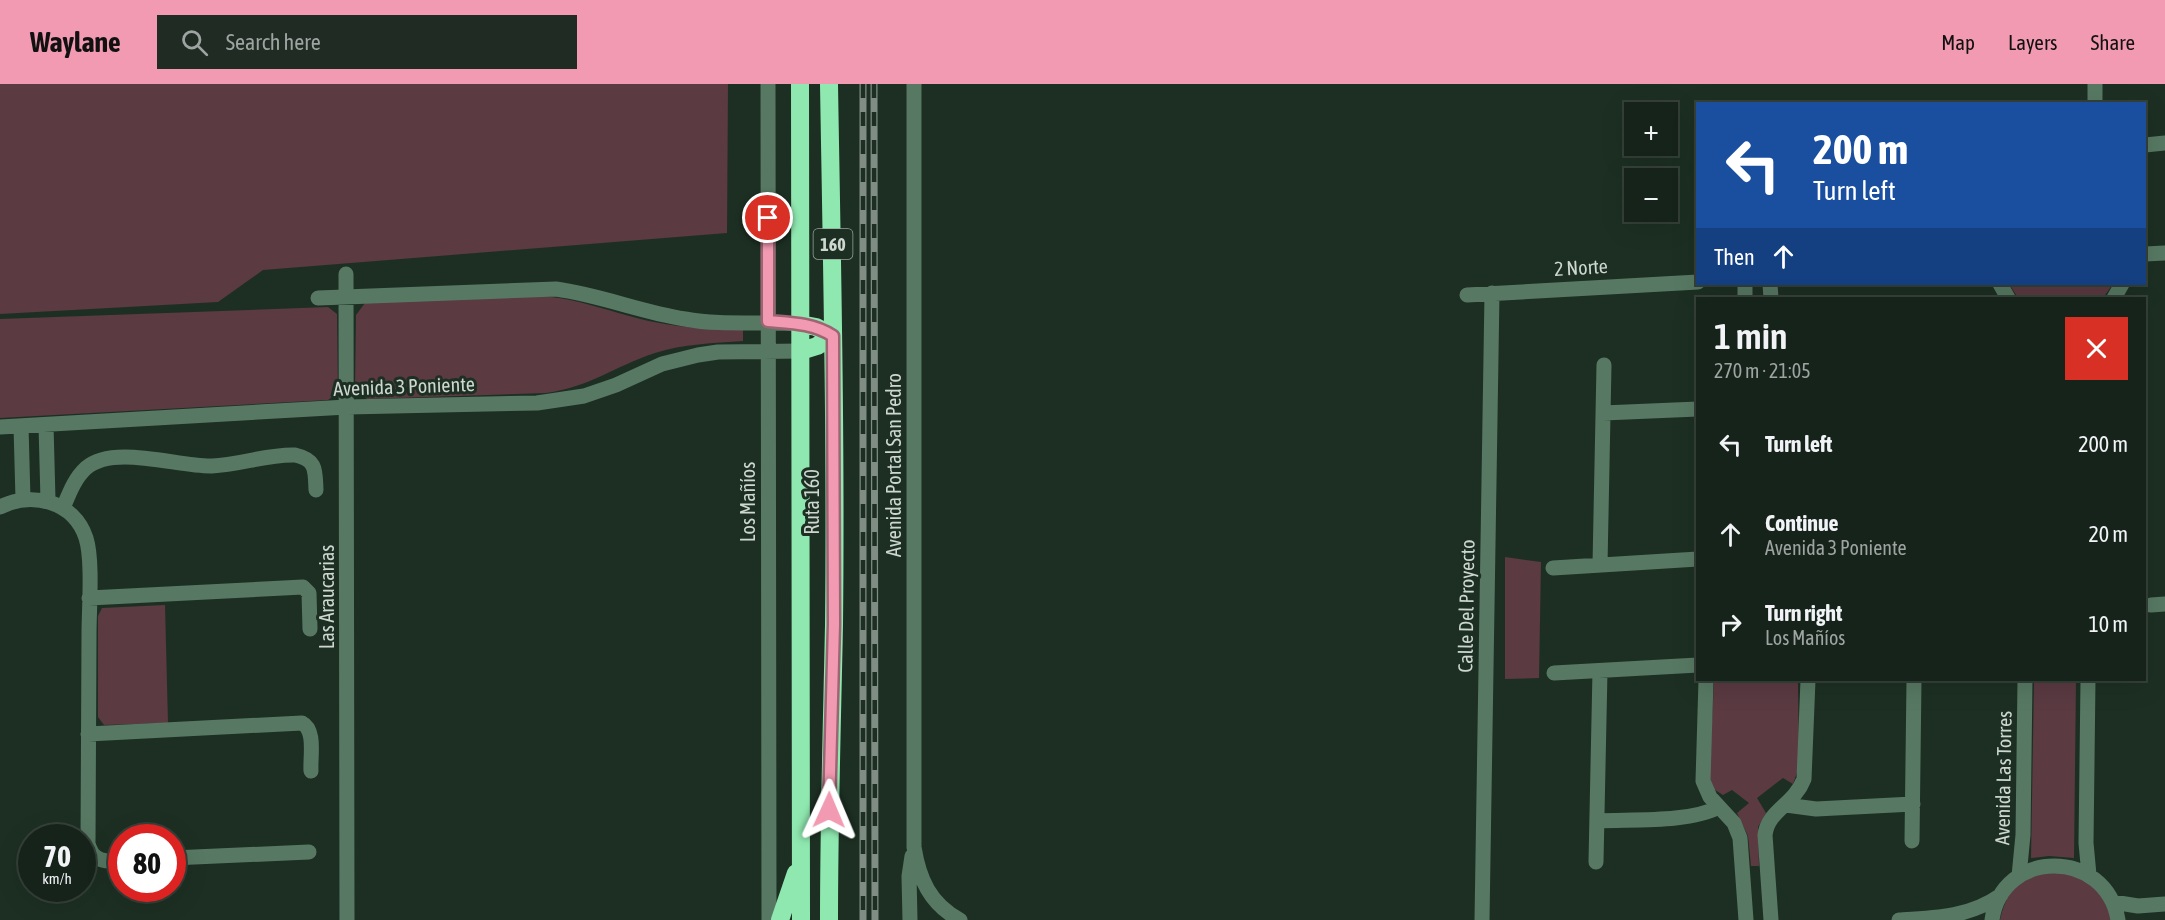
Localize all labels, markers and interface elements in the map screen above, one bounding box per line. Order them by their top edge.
search box [157,15,577,69]
text: Waylane [30,26,121,58]
icon: search [178,26,211,59]
text: Search here [226,29,321,55]
text: Map [1941,30,1975,54]
text: Layers [2008,30,2058,54]
text: Share [2091,30,2135,54]
map controls [1624,102,1678,222]
button: + [1624,102,1678,156]
text: 200 m [1813,125,1908,173]
icon: left [1714,126,1792,204]
button: − [1624,168,1678,222]
text: Turn left [1813,175,1896,206]
pin [742,192,793,243]
icon: arrive [751,201,784,234]
road number: 160 [814,229,852,259]
icon: ahead [1767,240,1800,273]
text: Then [1714,244,1755,270]
street label: 2 Norte [1554,254,1608,280]
text: 1 min [1714,315,1788,357]
button: close [2065,317,2128,380]
text: 270 m · 21:05 [1714,359,1811,382]
street label: Avenida 3 Poniente [333,372,475,400]
street label: Avenida Portal San Pedro [882,373,905,557]
icon: left [1714,428,1747,461]
text: Turn left [1765,431,1832,457]
text: 200 m [2078,431,2128,457]
street label: Los Mañíos [736,462,759,542]
street label: Ruta 160 [800,469,823,535]
text: Continue [1765,510,1839,536]
icon: ahead [1714,518,1747,551]
text: 20 m [2088,521,2128,547]
text: Avenida 3 Poniente [1765,536,1907,559]
street label: Calle Del Proyecto [1453,539,1479,673]
street label: Las Araucarias [315,545,338,649]
text: Turn right [1765,600,1842,626]
icon: right [1714,608,1747,641]
text: 10 m [2088,611,2128,637]
text: Los Mañíos [1765,626,1845,649]
street label: Avenida Las Torres [1990,711,2016,845]
position arrow [797,778,861,842]
speed limit sign: 80 [108,824,186,902]
text: 70 [43,839,71,873]
text: km/h [42,870,72,887]

